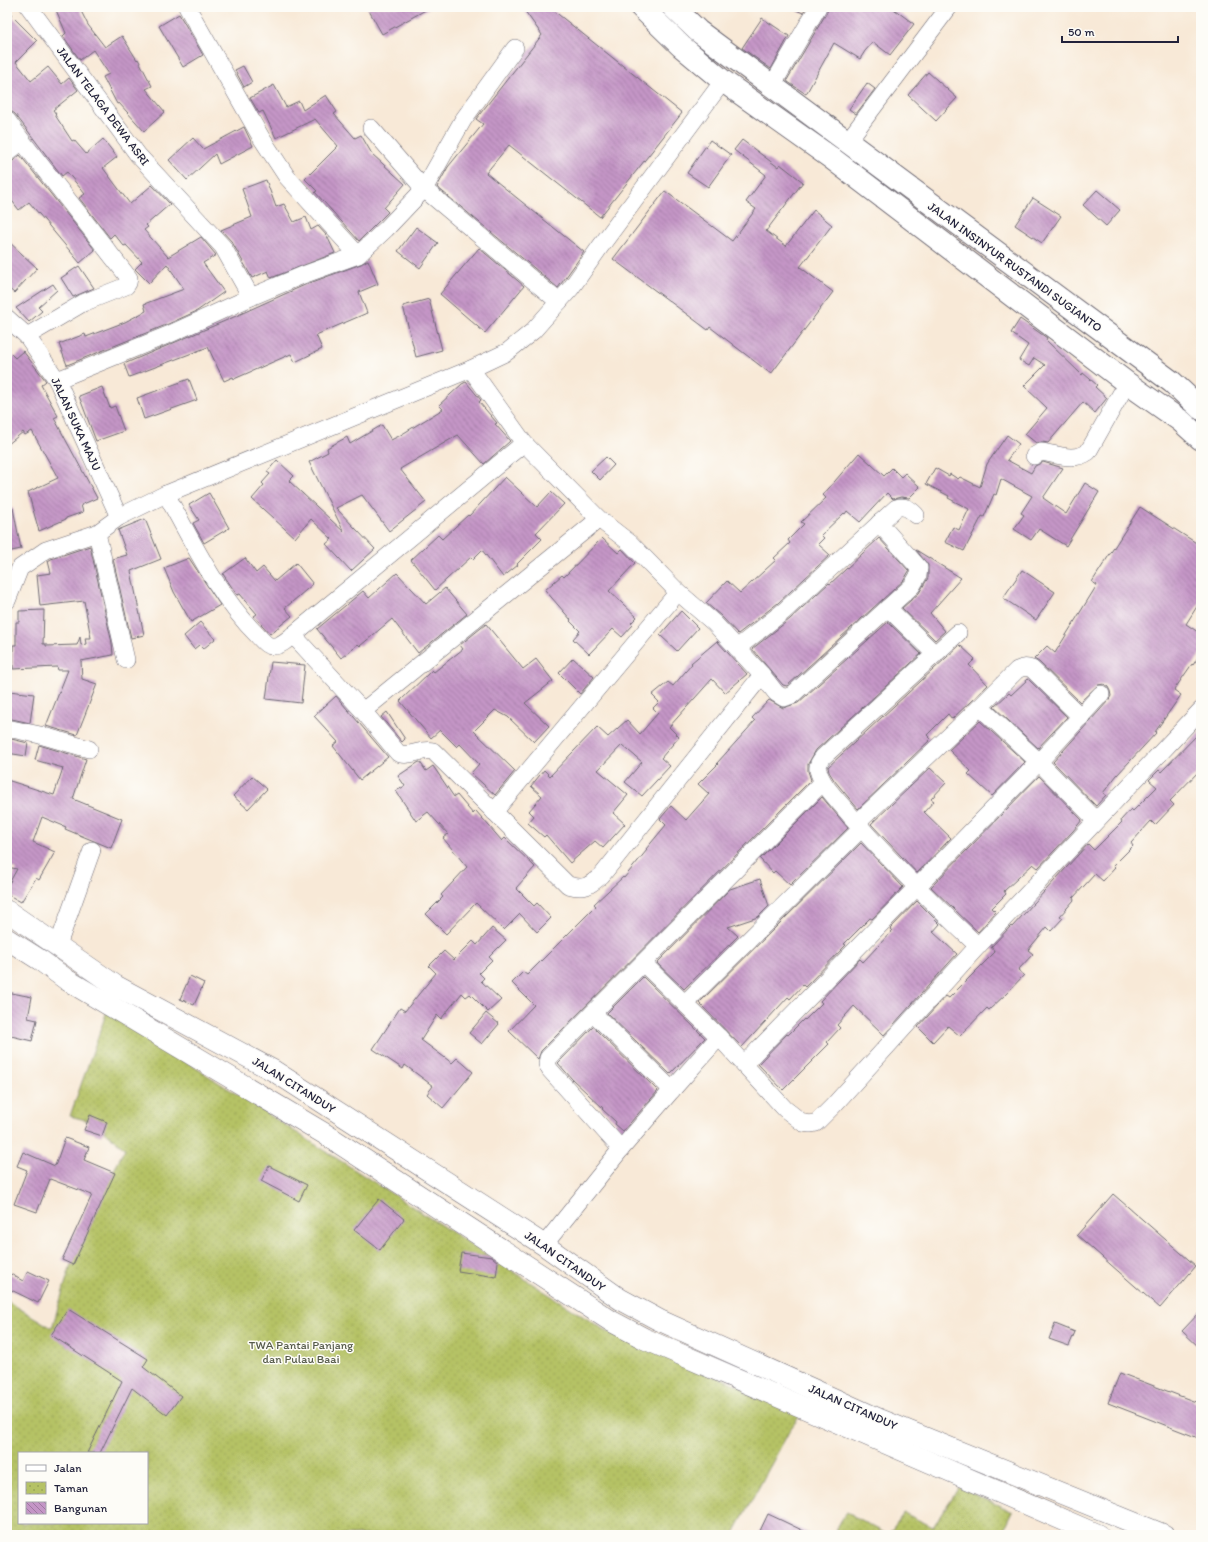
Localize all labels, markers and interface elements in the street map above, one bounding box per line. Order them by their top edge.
scale bar [1062,18,1178,44]
text: 50 m [1068,25,1094,39]
street label: JALAN TELAGA DEWA ASRI [54,44,152,168]
street label: JALAN INSINYUR RUSTANDI SUGIANTO [925,199,1105,335]
street label: JALAN SUKA MAJU [48,375,104,473]
street label: JALAN CITANDUY [250,1054,338,1116]
street label: JALAN CITANDUY [522,1228,608,1294]
park label: TWA Pantai Panjang dan Pulau Baai [249,1338,354,1366]
street label: JALAN CITANDUY [807,1381,900,1433]
legend [18,1452,148,1524]
text: Jalan [54,1461,82,1475]
text: Taman [54,1481,89,1495]
text: Bangunan [54,1501,107,1515]

